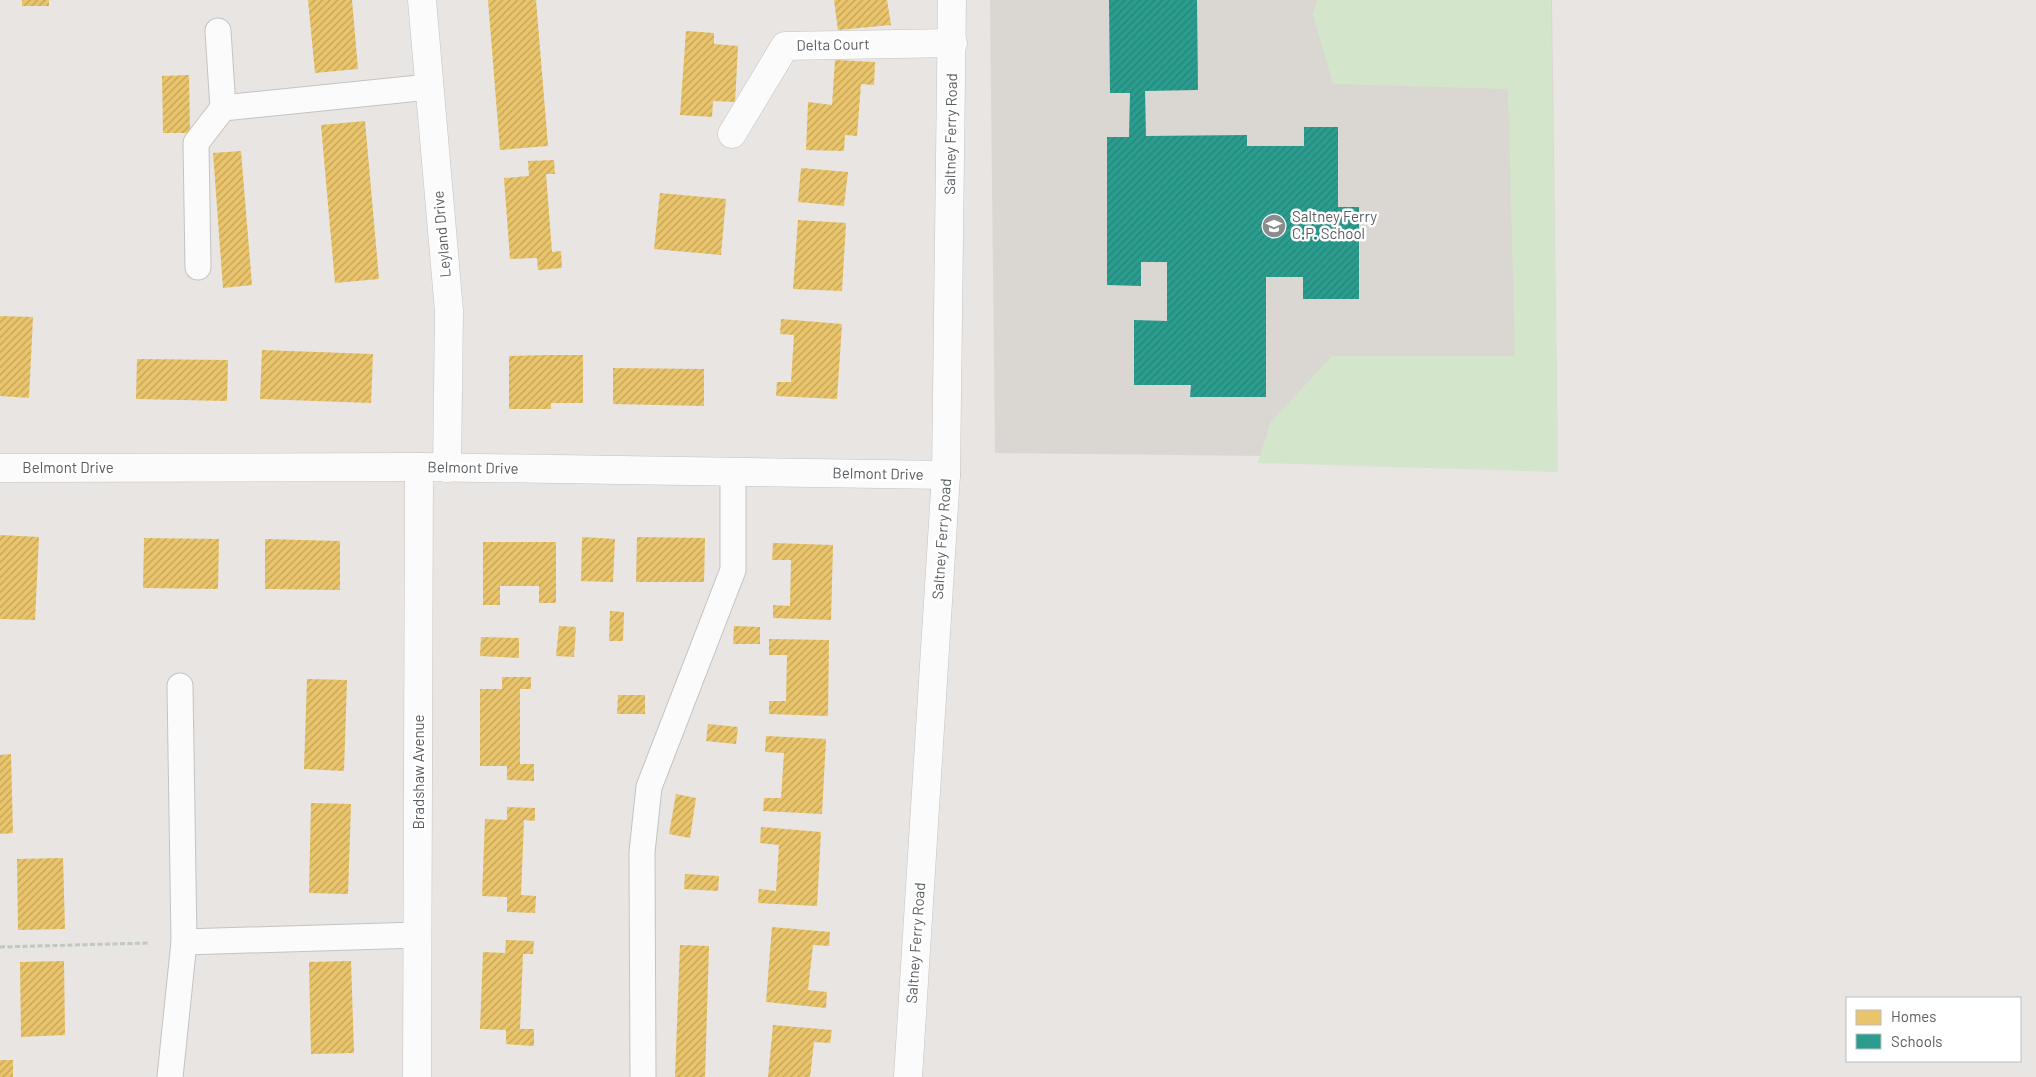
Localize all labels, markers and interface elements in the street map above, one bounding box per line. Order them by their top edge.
street label: Delta Court [796,34,870,54]
street label: Saltney Ferry Road [940,73,960,195]
street label: Leyland Drive [428,190,454,278]
place label: Saltney Ferry C.P. School [1292,207,1377,242]
school or university icon: Saltney Ferry C.P. School [1261,213,1287,239]
street label: Belmont Drive [427,457,519,477]
street label: Belmont Drive [22,458,114,476]
street label: Belmont Drive [832,463,924,483]
street label: Saltney Ferry Road [928,478,954,600]
street label: Bradshaw Avenue [409,714,427,830]
street label: Saltney Ferry Road [902,882,928,1004]
legend [1846,997,2021,1062]
text: Homes [1891,1007,1936,1025]
text: Schools [1891,1032,1943,1050]

